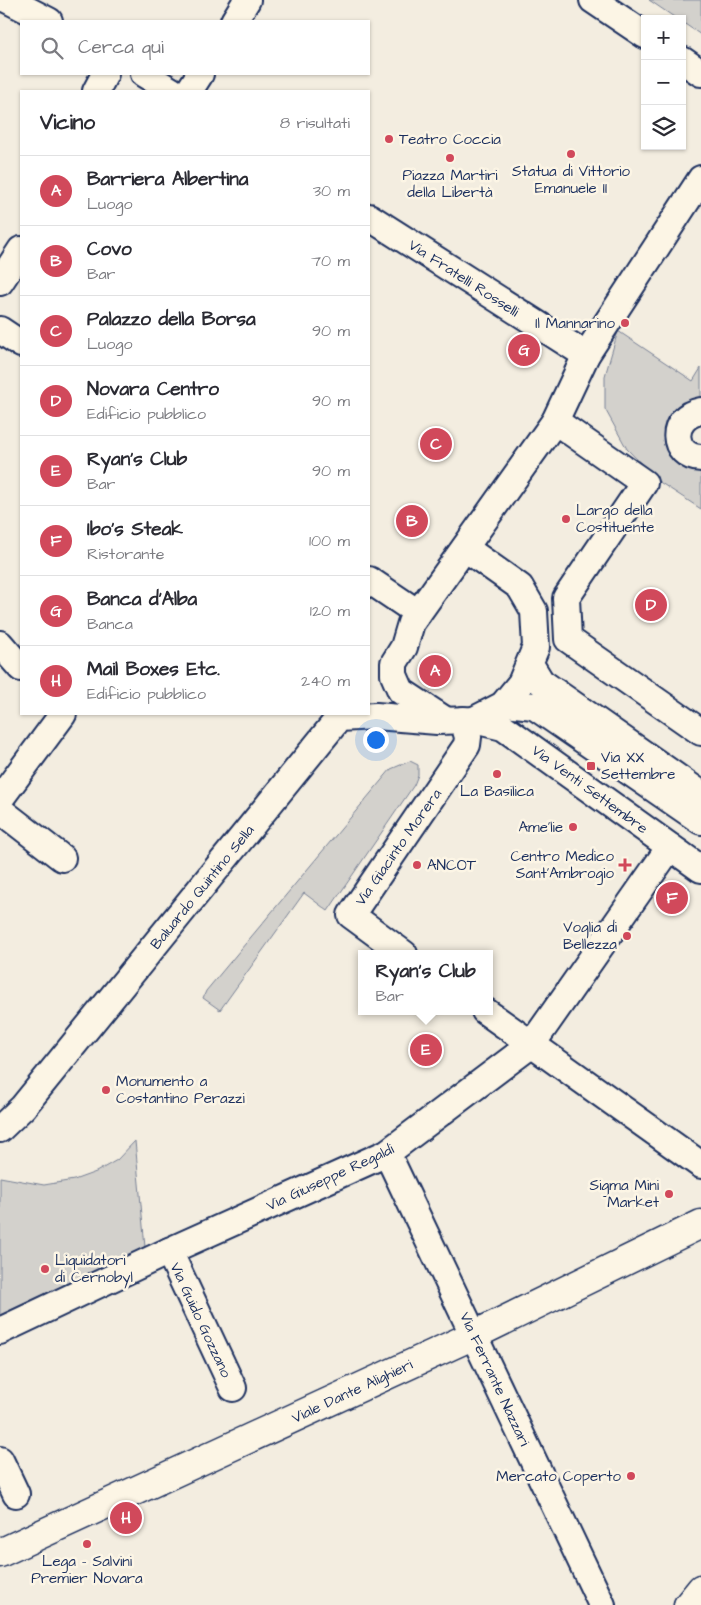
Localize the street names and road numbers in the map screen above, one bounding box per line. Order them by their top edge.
street label: Via Fratelli Rosselli [404,235,524,322]
street label: Via Venti Settembre [527,740,652,839]
street label: Via Giacinto Morera [350,784,447,910]
street label: Baluardo Quintino Sella [146,820,259,954]
street label: Via Giuseppe Regaldi [263,1138,399,1217]
street label: Via Guido Gozzano [165,1259,237,1382]
street label: Via Ferrante Nazzari [454,1309,535,1450]
street label: Viale Dante Alighieri [288,1354,417,1430]

